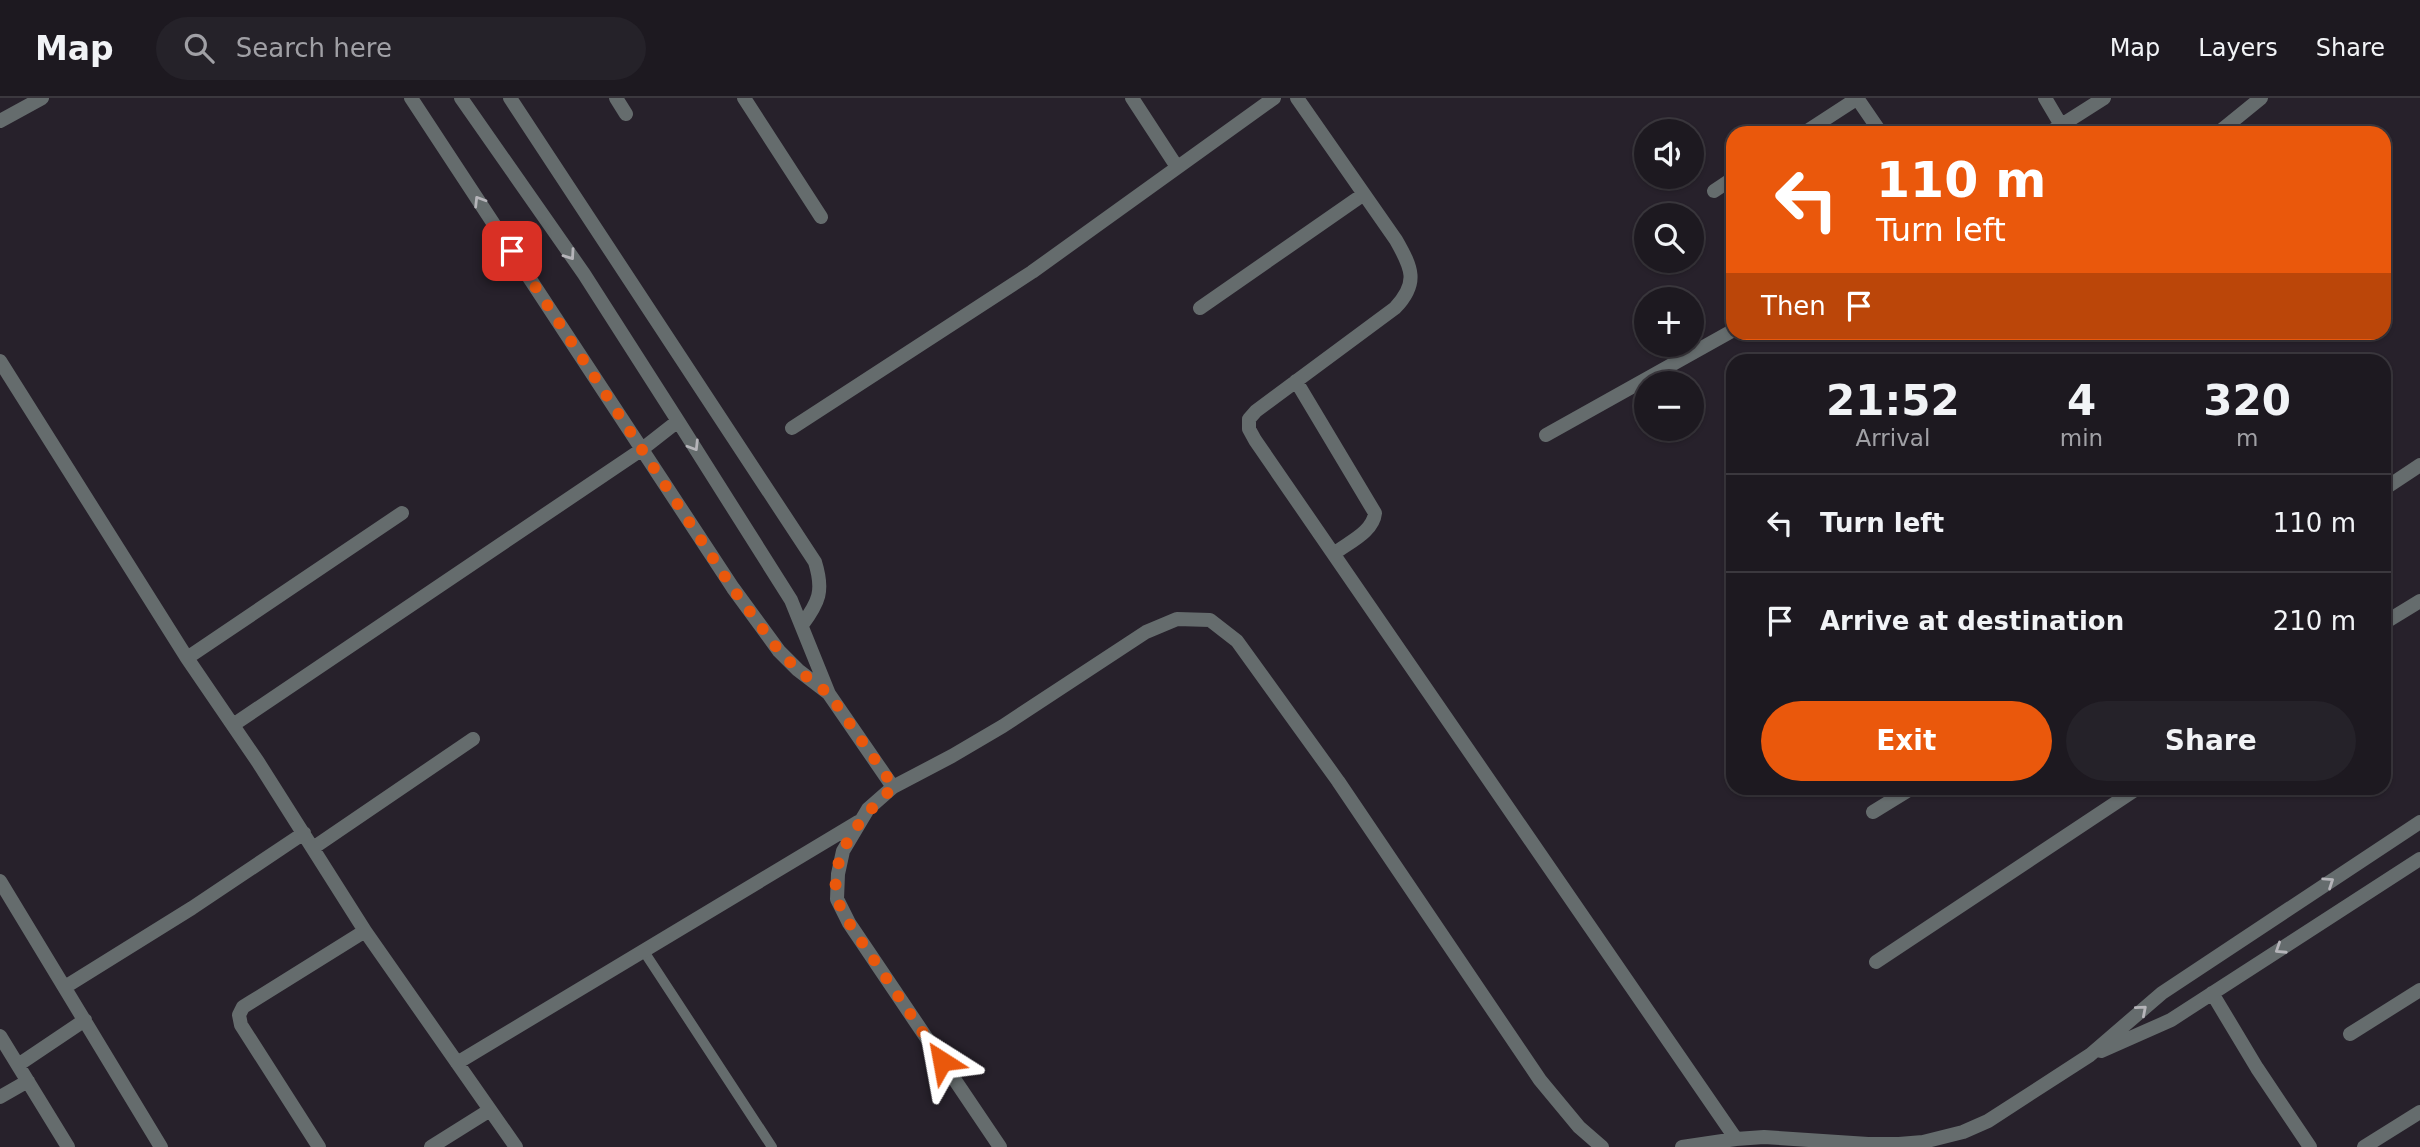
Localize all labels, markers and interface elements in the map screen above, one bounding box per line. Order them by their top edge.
search box [156,17,646,80]
text: Map [35,29,114,68]
icon: search [180,29,218,67]
text: Search here [236,33,392,63]
text: Map [2110,34,2160,62]
text: Layers [2198,34,2278,62]
text: Share [2316,34,2385,62]
map controls [1634,119,1704,441]
button: sound [1634,119,1704,189]
text: 110 m [1876,152,2046,209]
icon: left [1761,154,1852,245]
one-way arrow [475,195,488,208]
button: search [1634,203,1704,273]
text: Turn left [1876,211,2006,249]
pin [482,221,542,281]
icon: arrive [493,232,531,270]
one-way arrow [562,247,574,260]
button: + [1634,287,1704,357]
icon: arrive [1840,287,1878,325]
text: Then [1761,291,1826,321]
button: − [1634,371,1704,441]
text: 21:52 [1826,376,1960,425]
text: 4 [2067,376,2096,425]
text: 320 [2203,376,2291,425]
text: Arrival [1856,425,1930,451]
text: min [2060,425,2103,451]
text: m [2236,425,2258,451]
one-way arrow [685,438,698,451]
icon: left [1761,504,1799,542]
text: Turn left [1820,508,1944,538]
text: 110 m [2273,508,2356,538]
icon: arrive [1761,602,1799,640]
text: Arrive at destination [1820,606,2124,636]
text: 210 m [2273,606,2356,636]
button: Exit [1761,701,2052,781]
button: Share [2066,701,2356,781]
one-way arrow [2322,877,2335,890]
one-way arrow [2275,941,2288,954]
one-way arrow [2133,1006,2146,1018]
position arrow [905,1024,979,1098]

